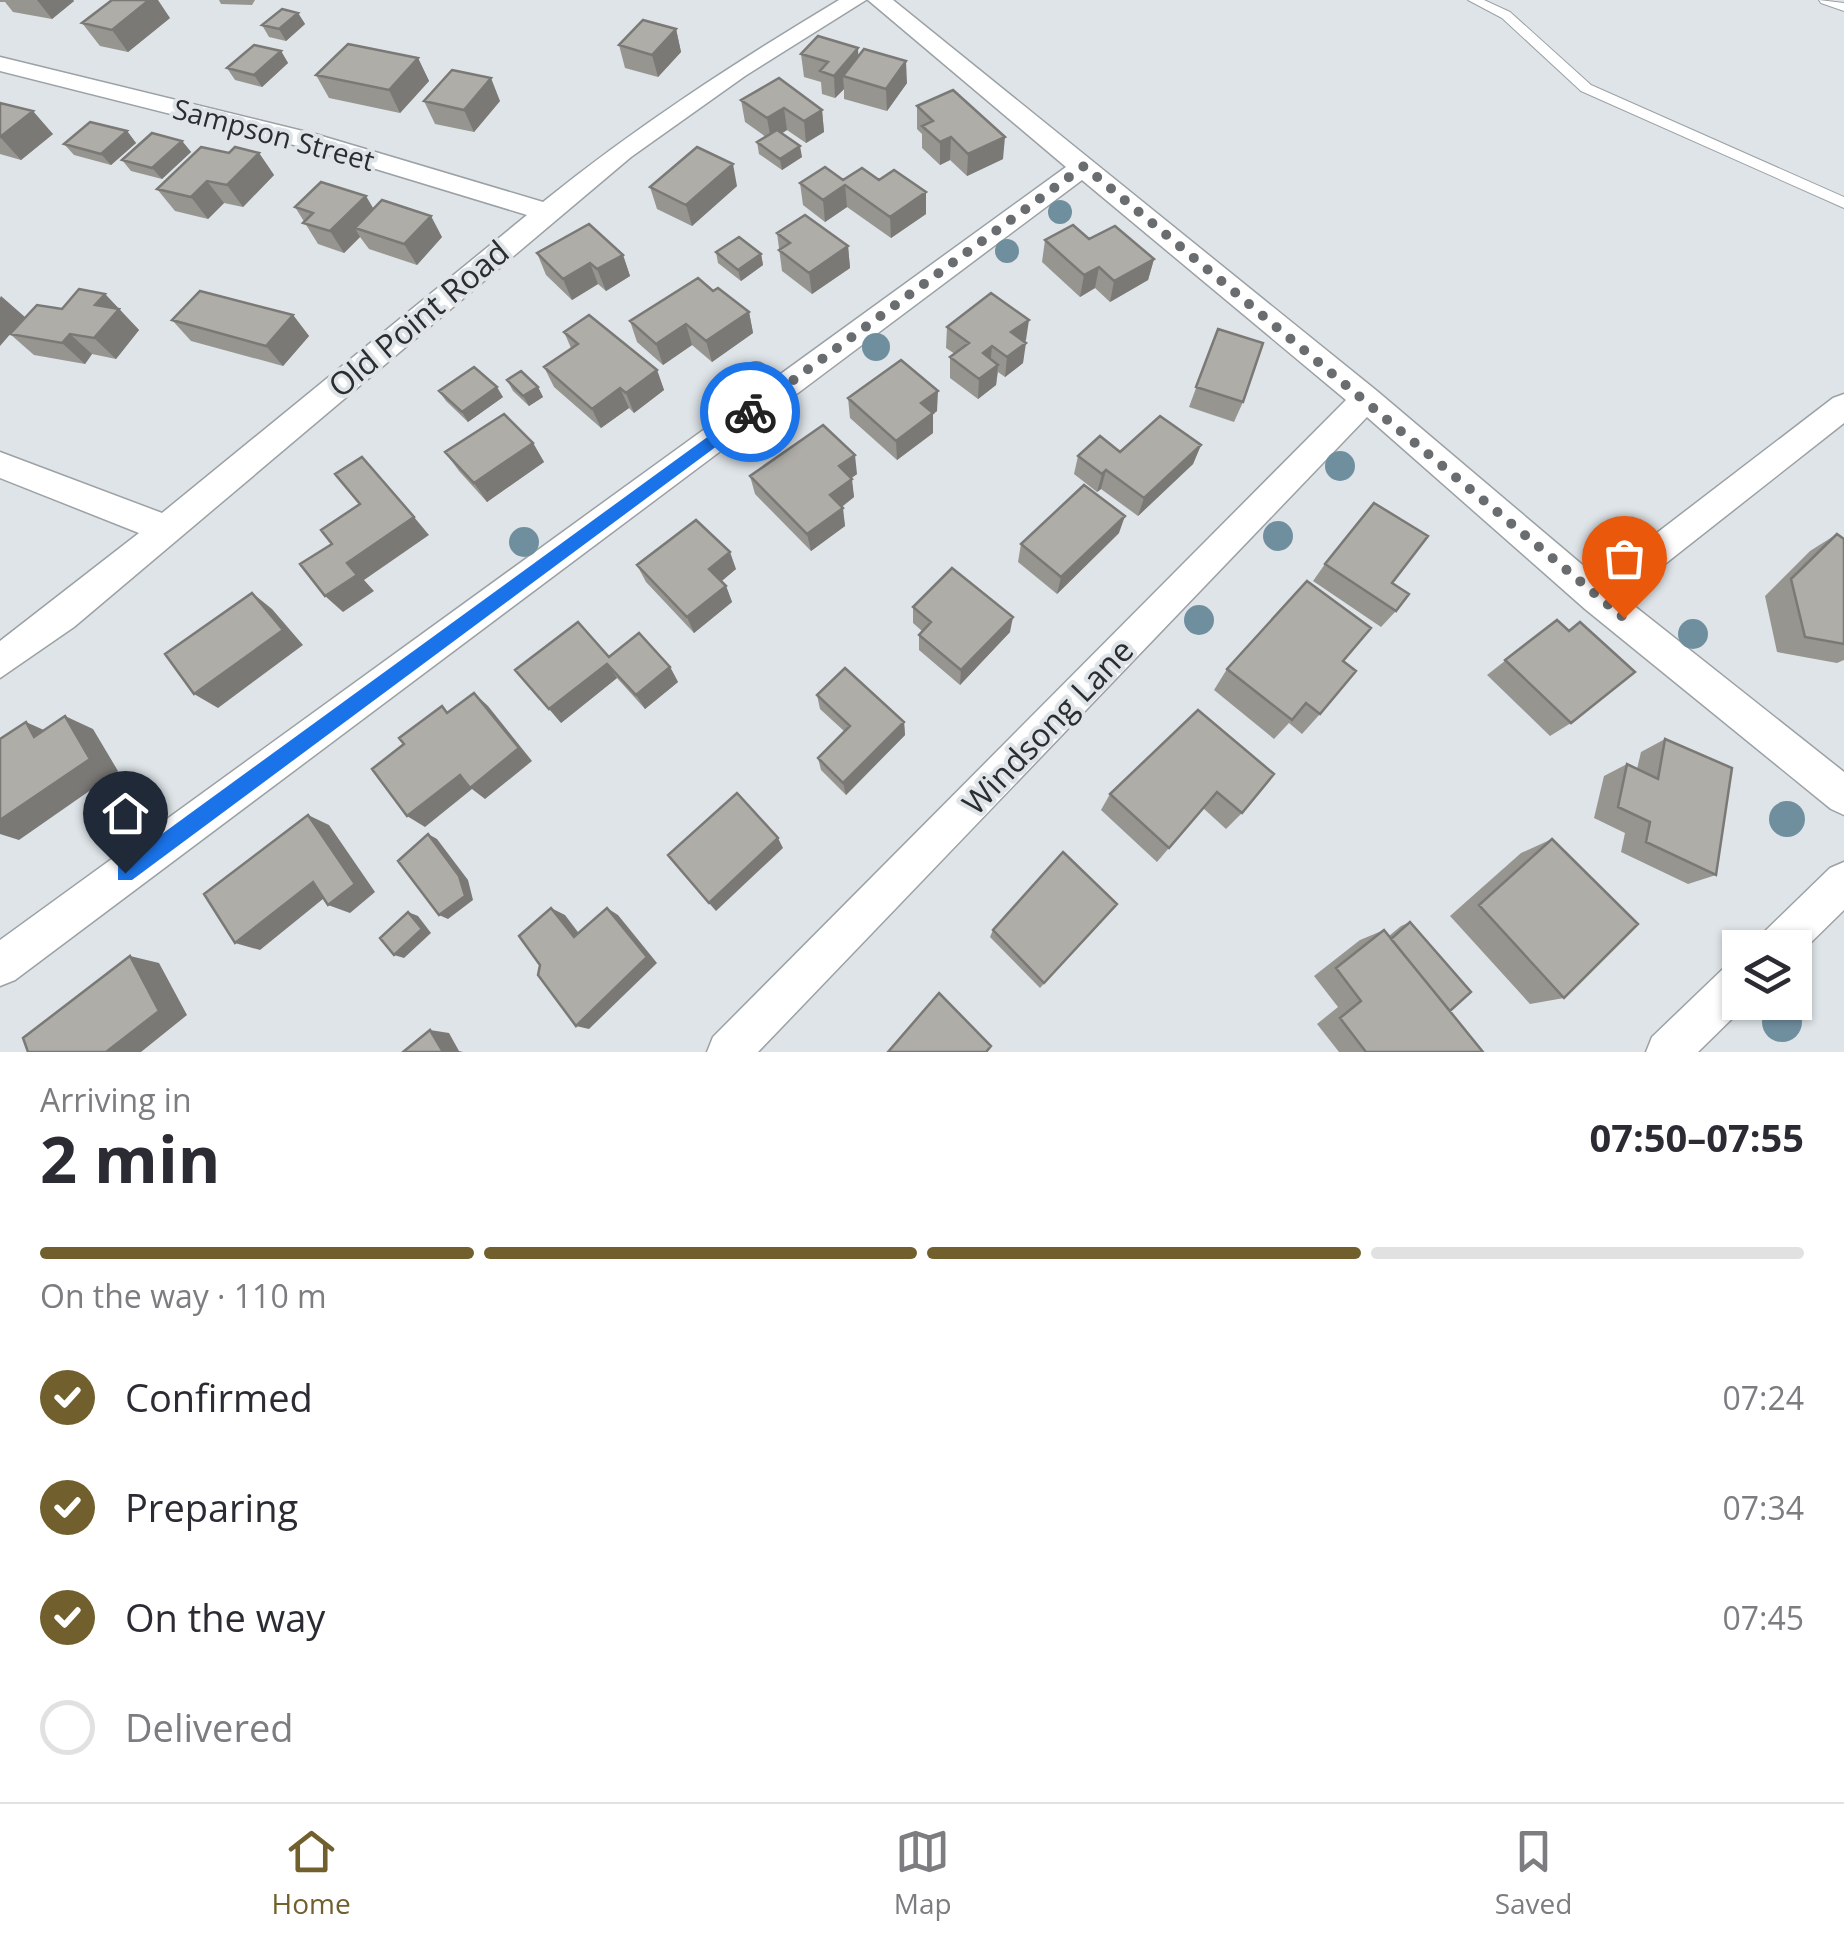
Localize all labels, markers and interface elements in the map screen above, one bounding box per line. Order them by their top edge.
street label: Sampson Street [169,89,379,179]
street label: Old Point Road [319,230,517,406]
courier [700,362,800,462]
icon: bike [723,385,778,440]
pin [1582,516,1667,619]
icon: bag [1597,531,1652,586]
street label: Windsong Lane [952,629,1142,823]
pin [83,771,168,874]
icon: home [98,786,153,841]
map controls [1722,930,1812,1020]
button: layers [1722,930,1812,1020]
text: Arriving in [40,1078,192,1121]
text: 07:50–07:55 [1590,1111,1804,1163]
text: 2 min [40,1114,220,1202]
text: On the way · 110 m [40,1274,327,1317]
icon: check [40,1370,95,1425]
text: Confirmed [125,1371,313,1423]
text: 07:24 [1722,1376,1804,1419]
icon: check [40,1480,95,1535]
text: Preparing [125,1481,298,1533]
text: 07:34 [1722,1486,1804,1529]
icon: check [40,1590,95,1645]
text: On the way [125,1591,325,1643]
text: 07:45 [1722,1596,1804,1639]
text: Delivered [125,1701,294,1753]
tab: Home [272,1824,351,1922]
tab: Map [894,1824,952,1922]
tab: Saved [1495,1824,1572,1922]

